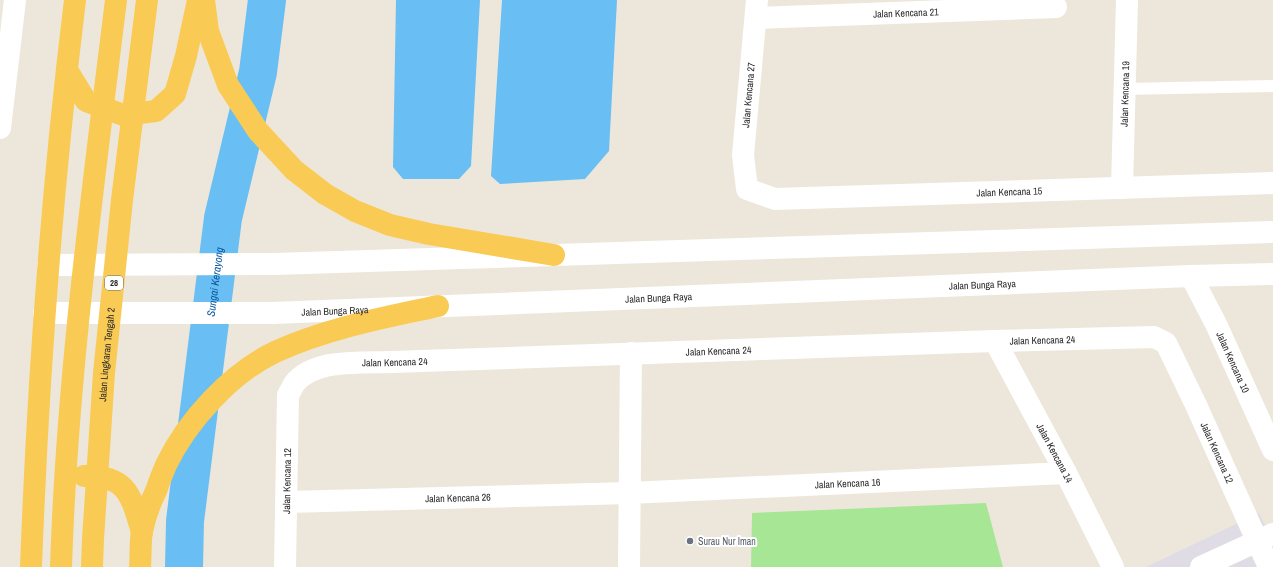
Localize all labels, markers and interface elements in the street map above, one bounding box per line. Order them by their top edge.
street label: Jalan Kencana 21 [873,5,939,21]
street label: Jalan Kencana 27 [739,61,758,128]
street label: Jalan Kencana 19 [1118,61,1132,127]
street label: Jalan Kencana 15 [976,184,1043,200]
water label: Sungai Kerayong [204,246,226,317]
road number: 28 [105,276,123,290]
street label: Jalan Bunga Raya [949,277,1017,293]
street label: Jalan Bunga Raya [625,290,693,306]
street label: Jalan Bunga Raya [301,303,369,319]
street label: Jalan Lingkaran Tengah 2 [96,307,118,402]
street label: Jalan Kencana 10 [1213,330,1252,395]
street label: Jalan Kencana 24 [1009,333,1076,348]
street label: Jalan Kencana 24 [686,343,752,359]
street label: Jalan Kencana 24 [362,355,428,369]
street label: Jalan Kencana 12 [1198,420,1237,486]
street label: Jalan Kencana 14 [1033,421,1076,485]
street label: Jalan Kencana 12 [280,448,294,514]
street label: Jalan Kencana 16 [815,475,881,491]
street label: Jalan Kencana 26 [425,491,491,505]
place label: Surau Nur Iman [698,535,756,548]
marker: Surau Nur Iman [685,536,695,546]

